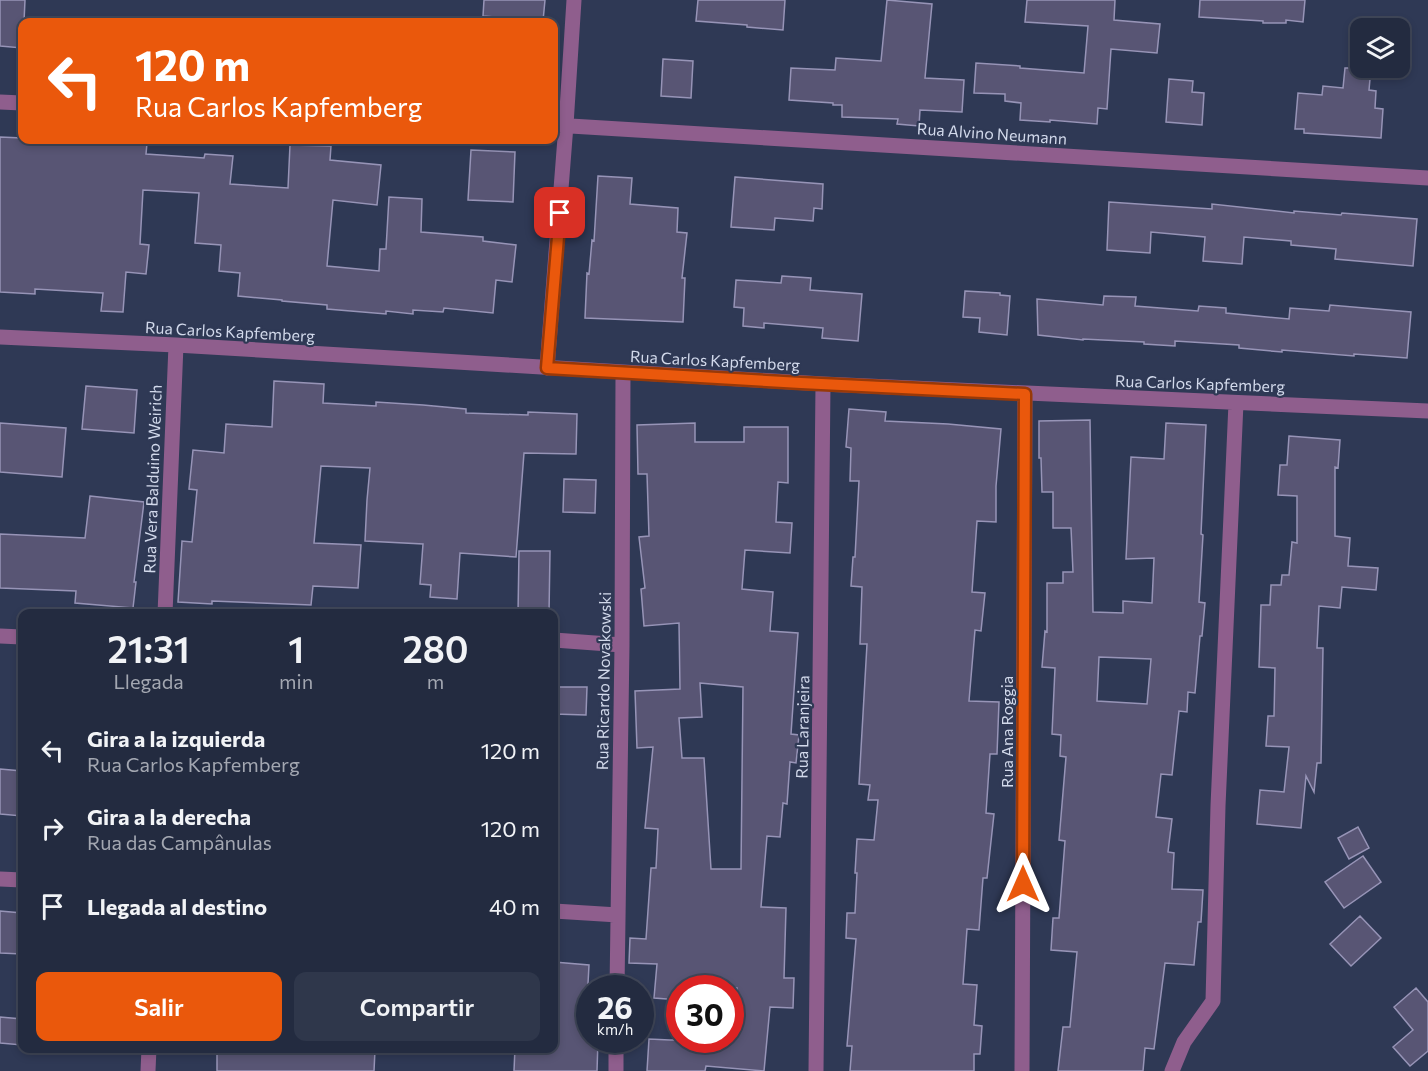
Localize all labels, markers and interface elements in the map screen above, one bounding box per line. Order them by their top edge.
map controls [1350,18,1410,78]
button: layers [1350,18,1410,78]
text: 120 m [135,38,250,90]
icon: left [36,42,114,120]
text: Rua Carlos Kapfemberg [135,90,422,123]
street label: Rua Alvino Neumann [916,118,1068,148]
pin [534,187,585,238]
icon: arrive [543,196,576,229]
street label: Rua Carlos Kapfemberg [144,317,316,345]
street label: Rua Carlos Kapfemberg [629,346,801,374]
street label: Rua Carlos Kapfemberg [1115,371,1286,395]
street label: Rua Vera Balduino Weirich [139,384,165,574]
street label: Rua Ricardo Novakowski [592,592,614,770]
text: 21:31 [107,626,190,670]
text: 1 [288,626,304,670]
text: 280 [403,626,469,670]
text: Llegada [113,669,184,693]
text: min [279,669,313,693]
text: m [427,669,444,693]
street label: Rua Laranjeira [792,675,812,779]
street label: Rua Ana Roggia [997,676,1016,788]
text: Gira a la izquierda [87,725,265,752]
icon: left [36,734,69,767]
text: 120 m [481,737,540,764]
text: Rua Carlos Kapfemberg [87,752,300,776]
text: Gira a la derecha [87,803,251,830]
icon: right [36,812,69,845]
text: 120 m [481,815,540,842]
text: Rua das Campânulas [87,830,272,854]
position arrow [991,852,1055,916]
icon: arrive [36,890,69,923]
text: Llegada al destino [87,893,267,920]
text: 40 m [489,893,540,920]
button: Salir [36,972,282,1041]
button: Compartir [294,972,540,1041]
speed limit sign: 30 [666,975,744,1053]
text: 26 [597,988,633,1025]
text: km/h [597,1020,633,1038]

